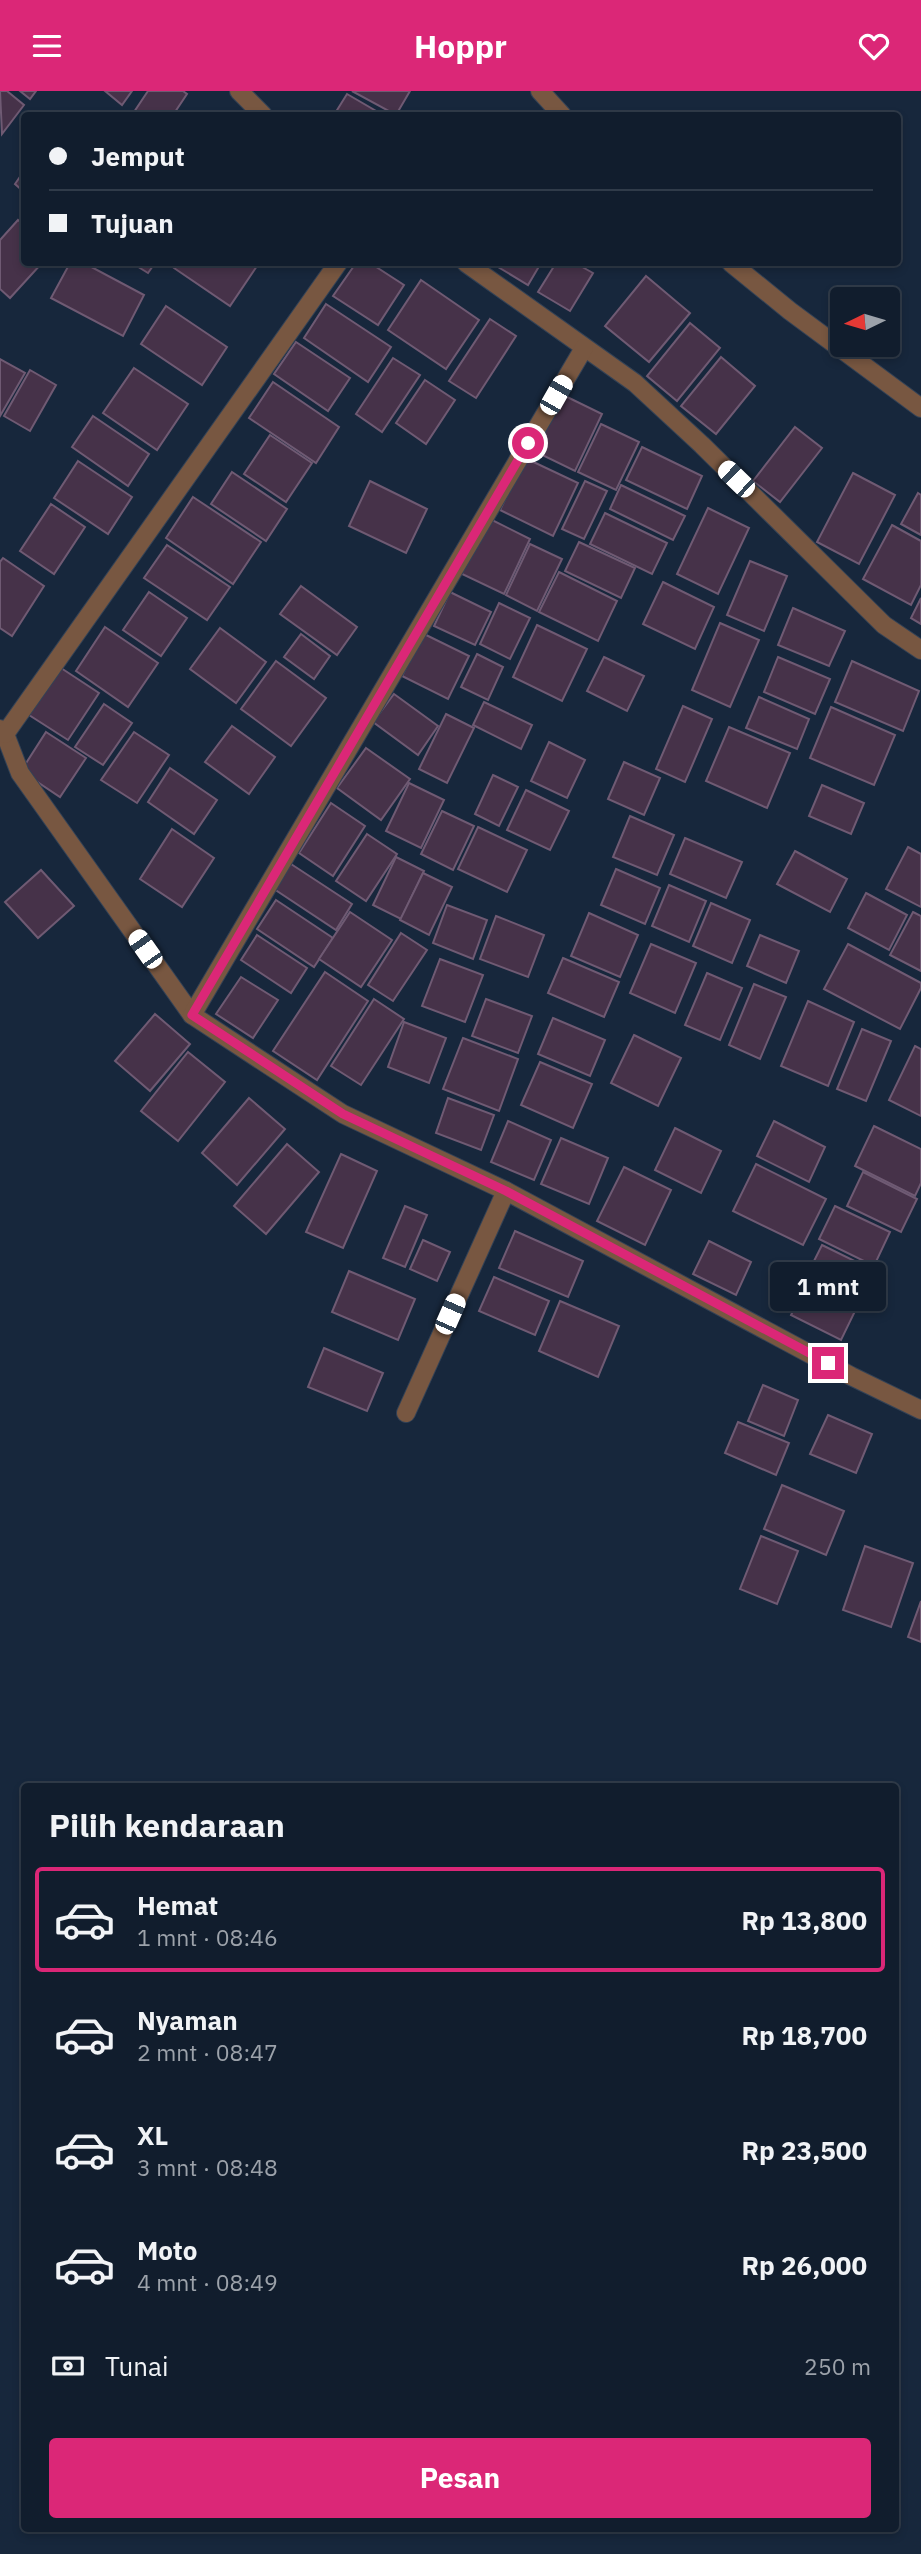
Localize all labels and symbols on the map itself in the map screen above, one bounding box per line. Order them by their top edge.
north arrow [830,287,900,357]
car [537,372,576,418]
route start [512,427,544,459]
car [714,457,759,501]
car [125,926,166,972]
callout: 1 mnt [770,1261,886,1311]
car [432,1291,469,1337]
route end [812,1347,844,1379]

